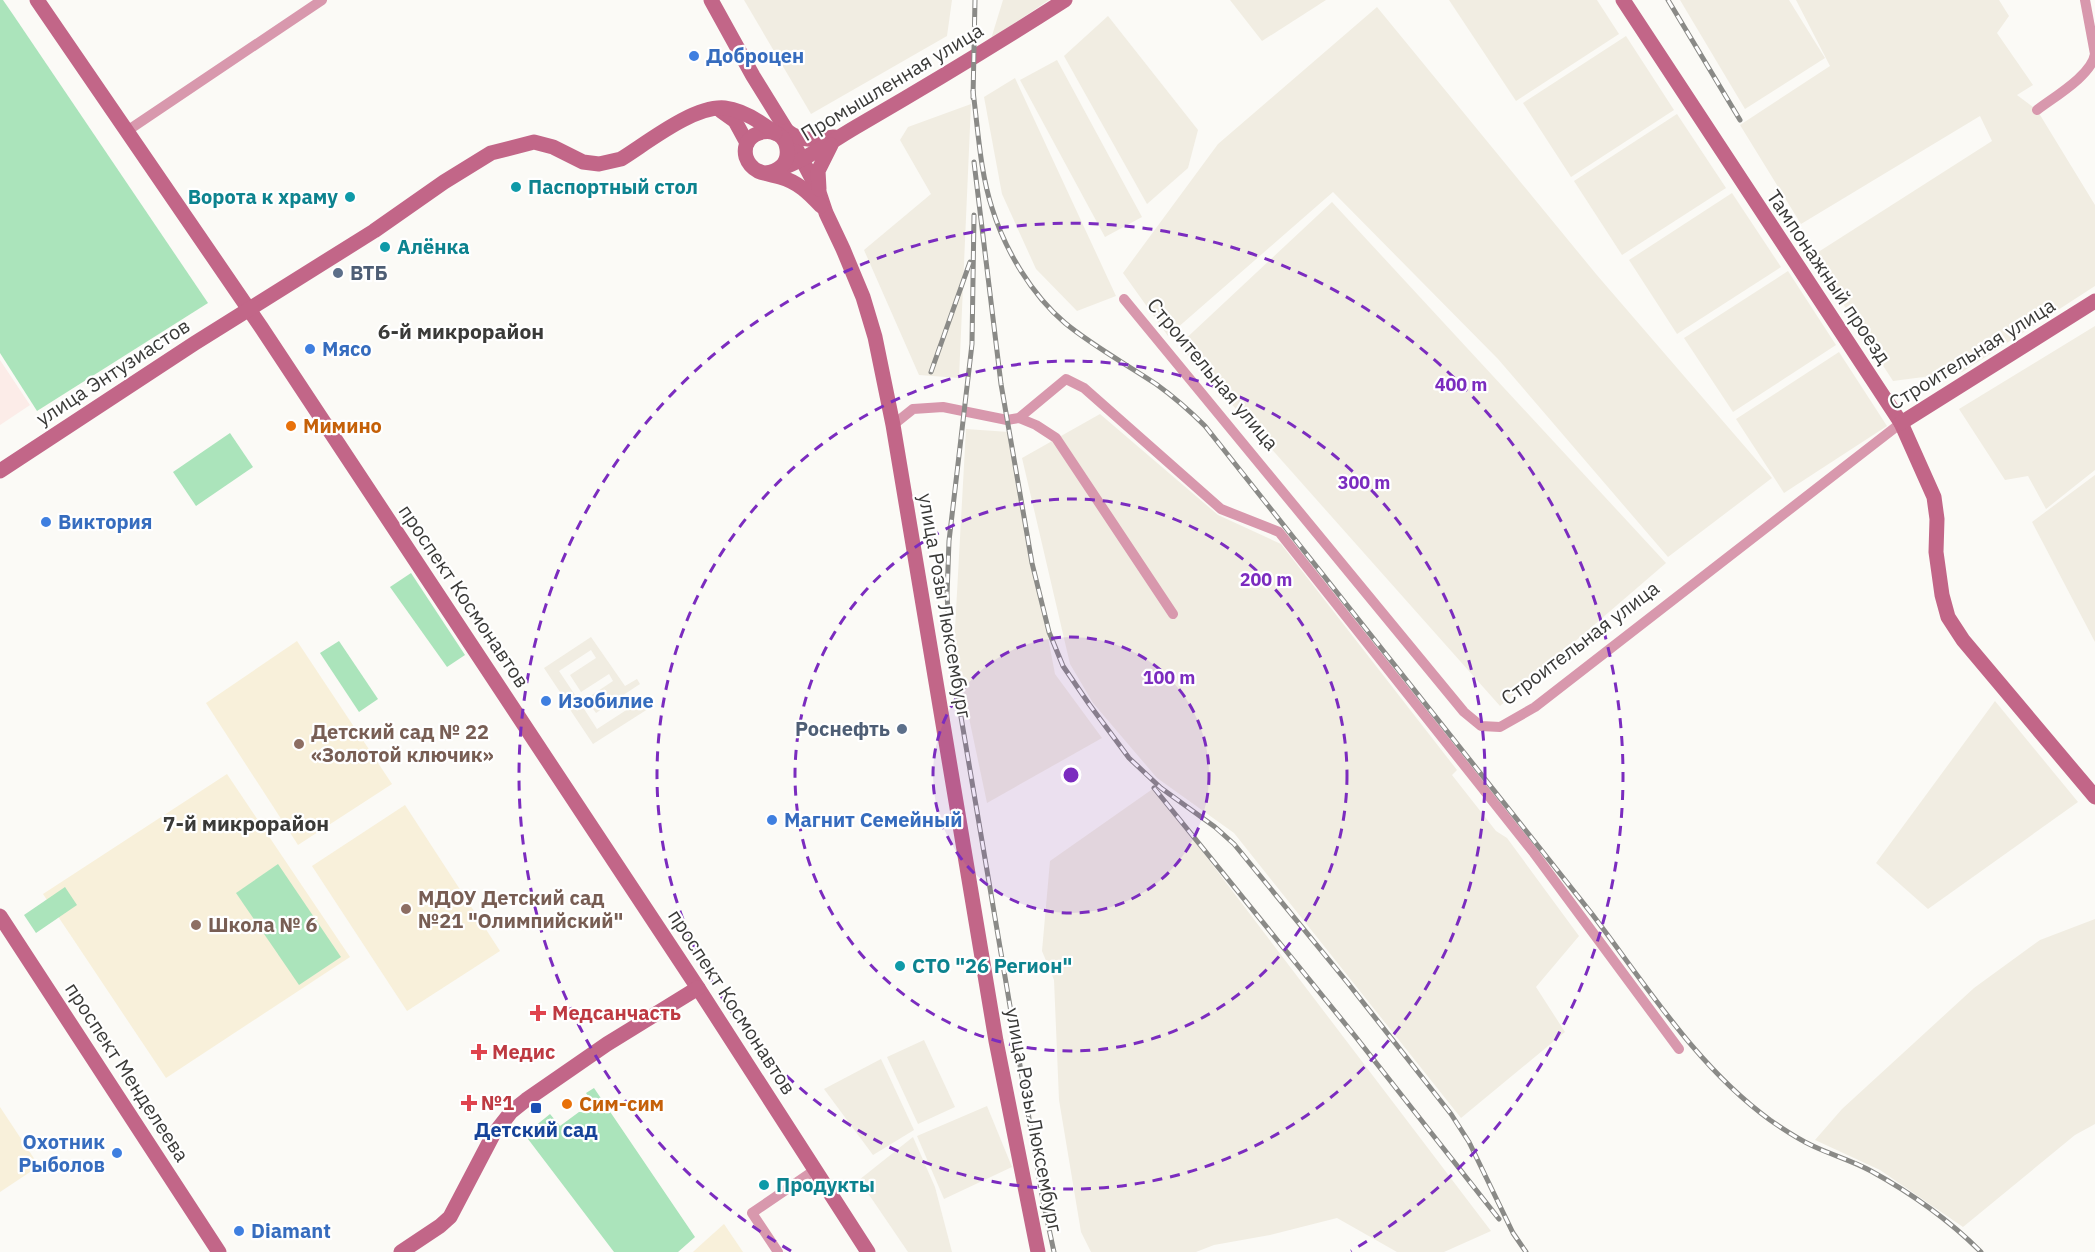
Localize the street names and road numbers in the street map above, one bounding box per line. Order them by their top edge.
street label: Промышленная улица [796,16,988,147]
street label: Тампонажный проезд [1761,184,1898,369]
street label: Строительная улица [1883,291,2060,416]
street label: Строительная улица [1141,292,1285,456]
street label: улица Энтузиастов [31,312,195,431]
street label: улица Розы Люксембург [912,491,979,721]
street label: проспект Космонавтов [393,499,536,693]
street label: Строительная улица [1495,574,1665,711]
street label: проспект Космонавтов [662,904,803,1100]
street label: проспект Менделеева [59,977,196,1167]
street label: улица Розы Люксембург [999,1005,1070,1235]

